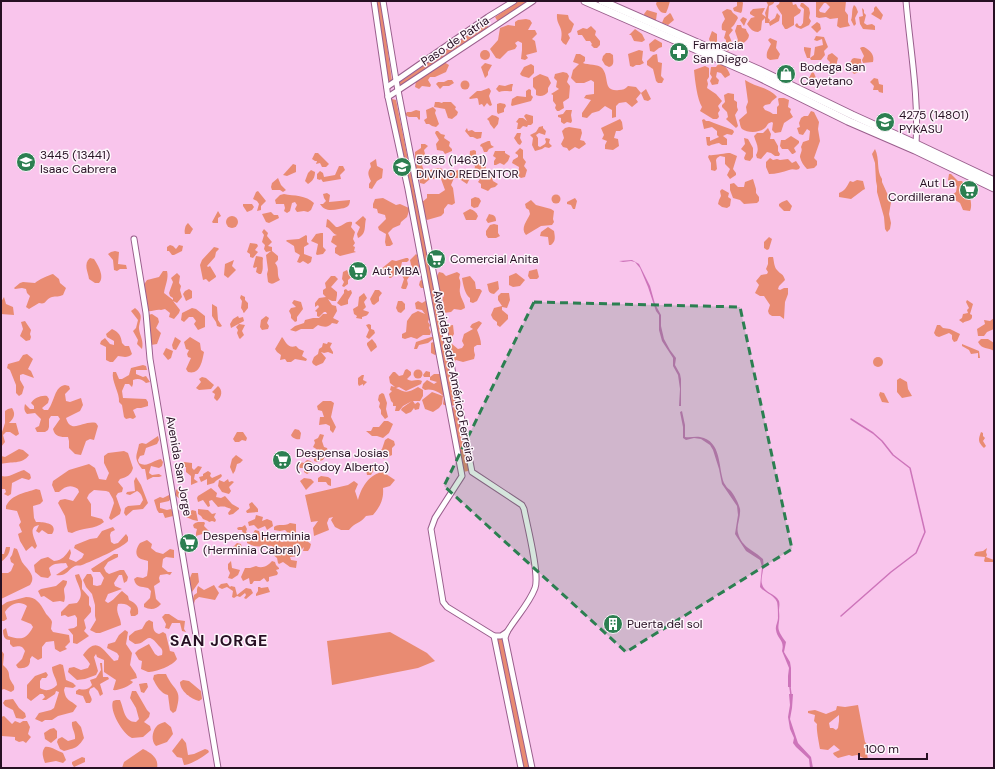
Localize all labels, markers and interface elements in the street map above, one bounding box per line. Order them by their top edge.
street label: Paso de Patria [418,12,492,70]
place label: Farmacia San Diego [693,37,748,67]
pharmacy icon: Farmacia San Diego [668,41,690,63]
place label: Bodega San Cayetano [800,59,866,89]
shop icon: Bodega San Cayetano [775,63,797,85]
place label: 4275 (14801) PYKASU [899,107,969,137]
school or university icon: 4275 (14801) PYKASU [874,111,896,133]
place label: 3445 (13441) Isaac Cabrera [40,147,117,177]
school or university icon: 3445 (13441) Isaac Cabrera [15,151,37,173]
place label: 5585 (14631) DIVINO REDENTOR [416,152,519,182]
school or university icon: 5585 (14631) DIVINO REDENTOR [391,156,413,178]
place label: Aut La Cordillerana [888,175,955,205]
supermarket icon: Aut La Cordillerana [958,179,980,201]
supermarket icon: Comercial Anita [425,248,447,270]
place label: Comercial Anita [450,251,539,267]
supermarket icon: Aut MBA [347,260,369,282]
place label: Aut MBA [372,263,420,279]
street label: Avenida Padre Américo Ferreira [430,289,478,463]
street label: Avenida San Jorge [162,415,196,518]
place label: Despensa Josias ( Godoy Alberto) [296,445,389,475]
supermarket icon: Despensa Josias ( Godoy Alberto) [271,449,293,471]
place label: Despensa Herminia (Herminia Cabral) [203,528,310,558]
supermarket icon: Despensa Herminia (Herminia Cabral) [178,532,200,554]
building icon: Puerta del sol [602,613,624,635]
place label: Puerta del sol [627,616,703,632]
district label: SAN JORGE [170,630,268,651]
scale bar [859,735,927,761]
text: 100 m [865,741,899,757]

